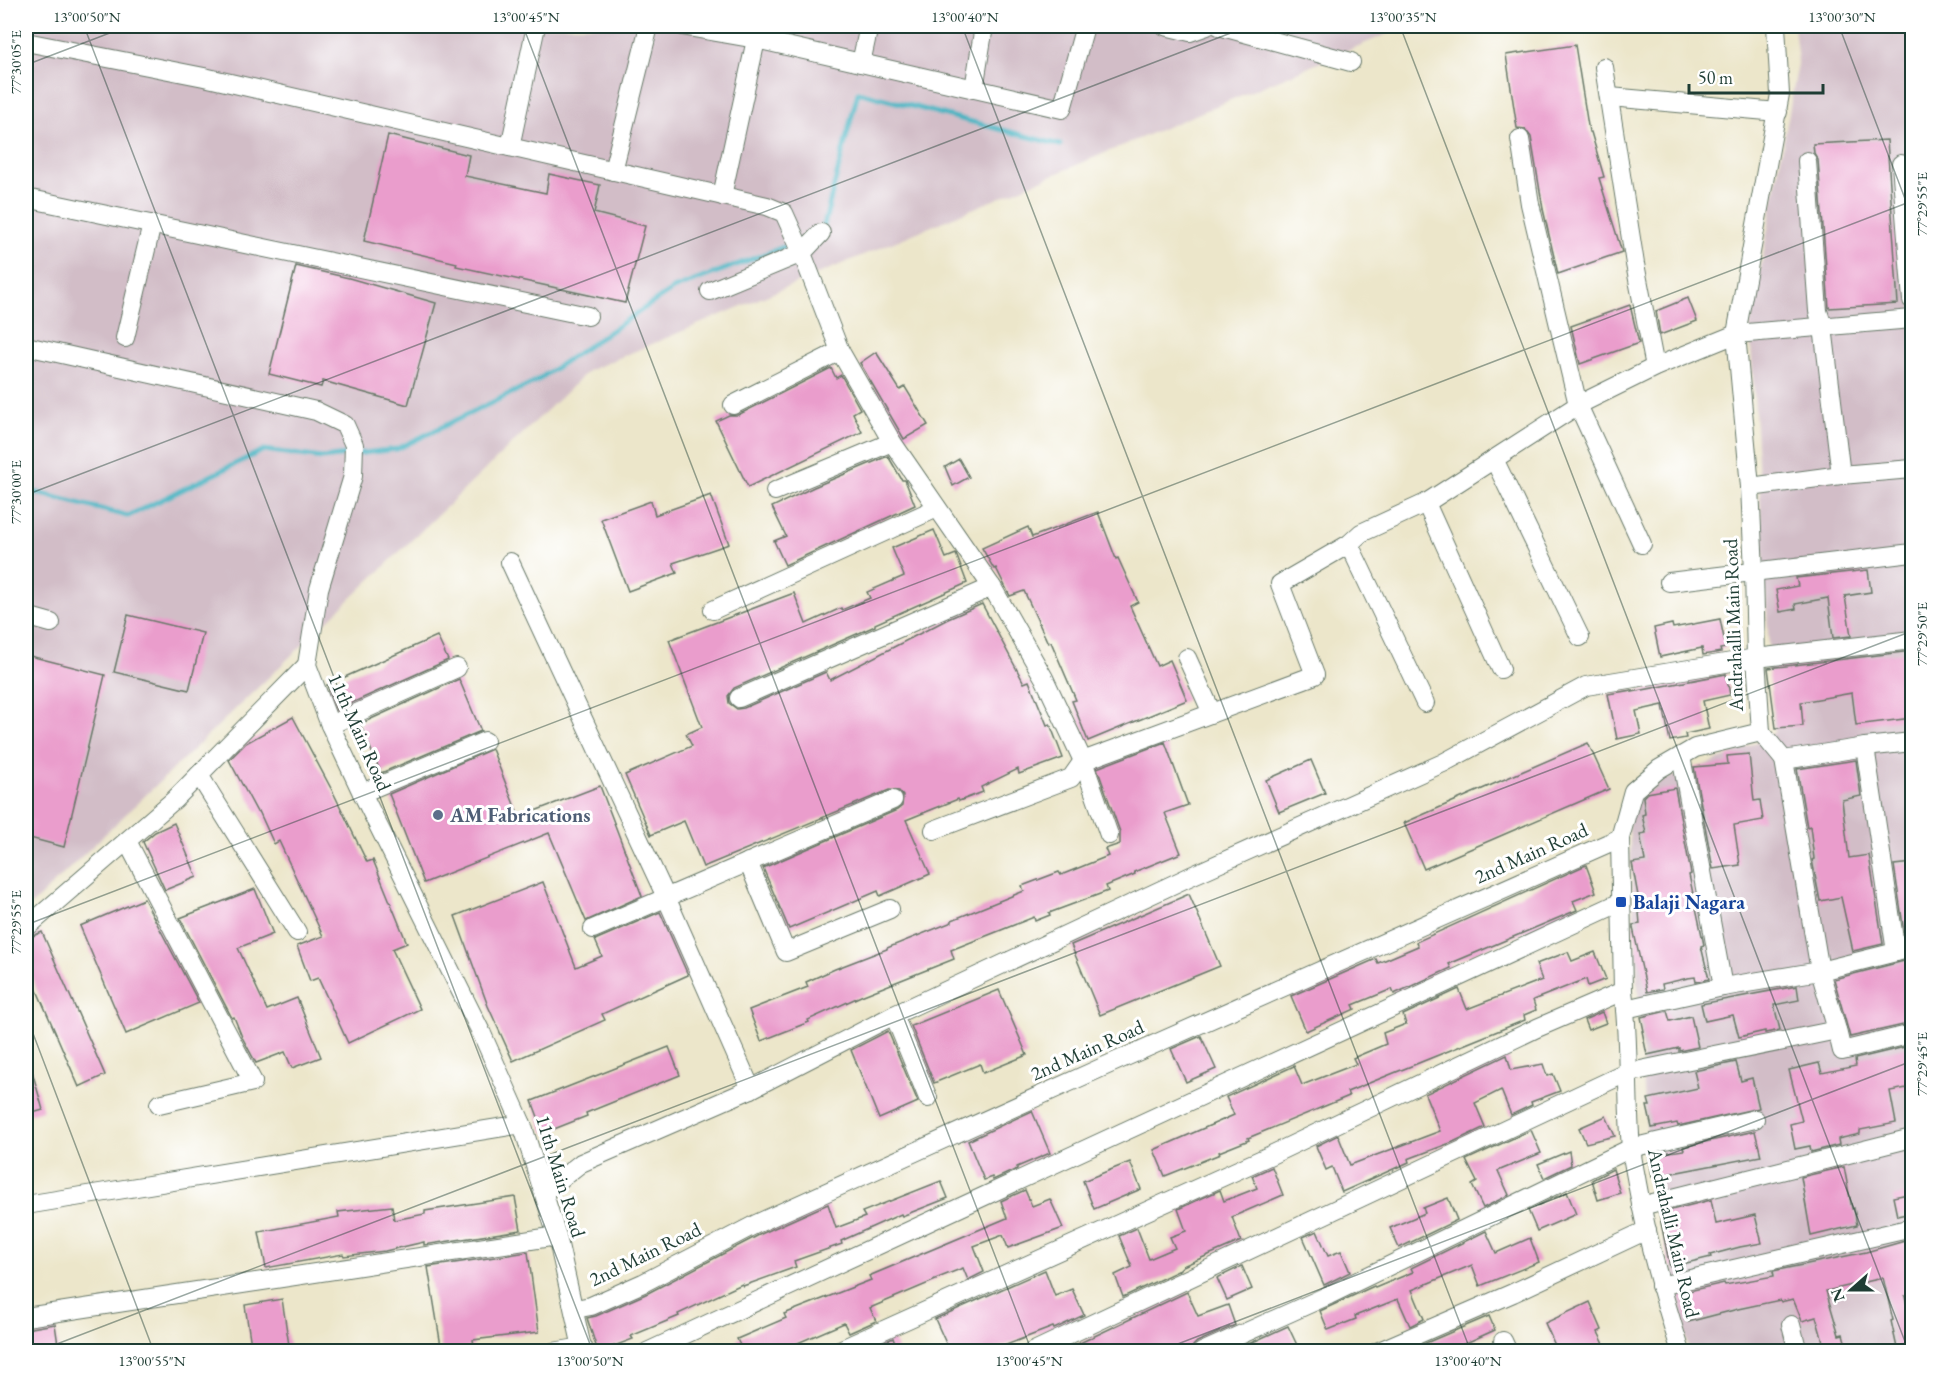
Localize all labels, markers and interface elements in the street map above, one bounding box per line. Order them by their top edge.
text: 13°00'50"N [53,7,121,26]
text: 13°00'45"N [492,7,560,26]
text: 13°00'40"N [931,7,999,26]
text: 13°00'35"N [1369,7,1437,26]
text: 13°00'30"N [1808,7,1876,26]
text: 77°30'05"E [6,29,25,94]
scale bar [1689,57,1822,95]
text: 50 m [1698,66,1733,89]
text: 77°29'55"E [1912,171,1931,236]
text: 77°30'00"E [6,459,25,524]
street label: Andrahalli Main Road [1717,537,1749,713]
text: 77°29'50"E [1912,601,1931,666]
street label: 11th Main Road [322,669,398,796]
place label: AM Fabrications [449,802,590,828]
marker: AM Fabrications [431,808,445,822]
street label: 2nd Main Road [1470,816,1592,890]
text: 77°29'55"E [6,889,25,954]
place label: Balaji Nagara [1633,889,1745,915]
marker: Balaji Nagara [1614,895,1628,909]
street label: 2nd Main Road [1026,1013,1148,1087]
text: 77°29'45"E [1912,1031,1931,1096]
street label: 11th Main Road [530,1112,592,1241]
street label: Andrahalli Main Road [1642,1145,1706,1321]
street label: 2nd Main Road [585,1215,706,1292]
north arrow [1821,1260,1881,1320]
text: N [1825,1285,1850,1305]
text: 13°00'55"N [118,1351,186,1370]
text: 13°00'50"N [556,1351,624,1370]
text: 13°00'45"N [995,1351,1063,1370]
text: 13°00'40"N [1434,1351,1502,1370]

